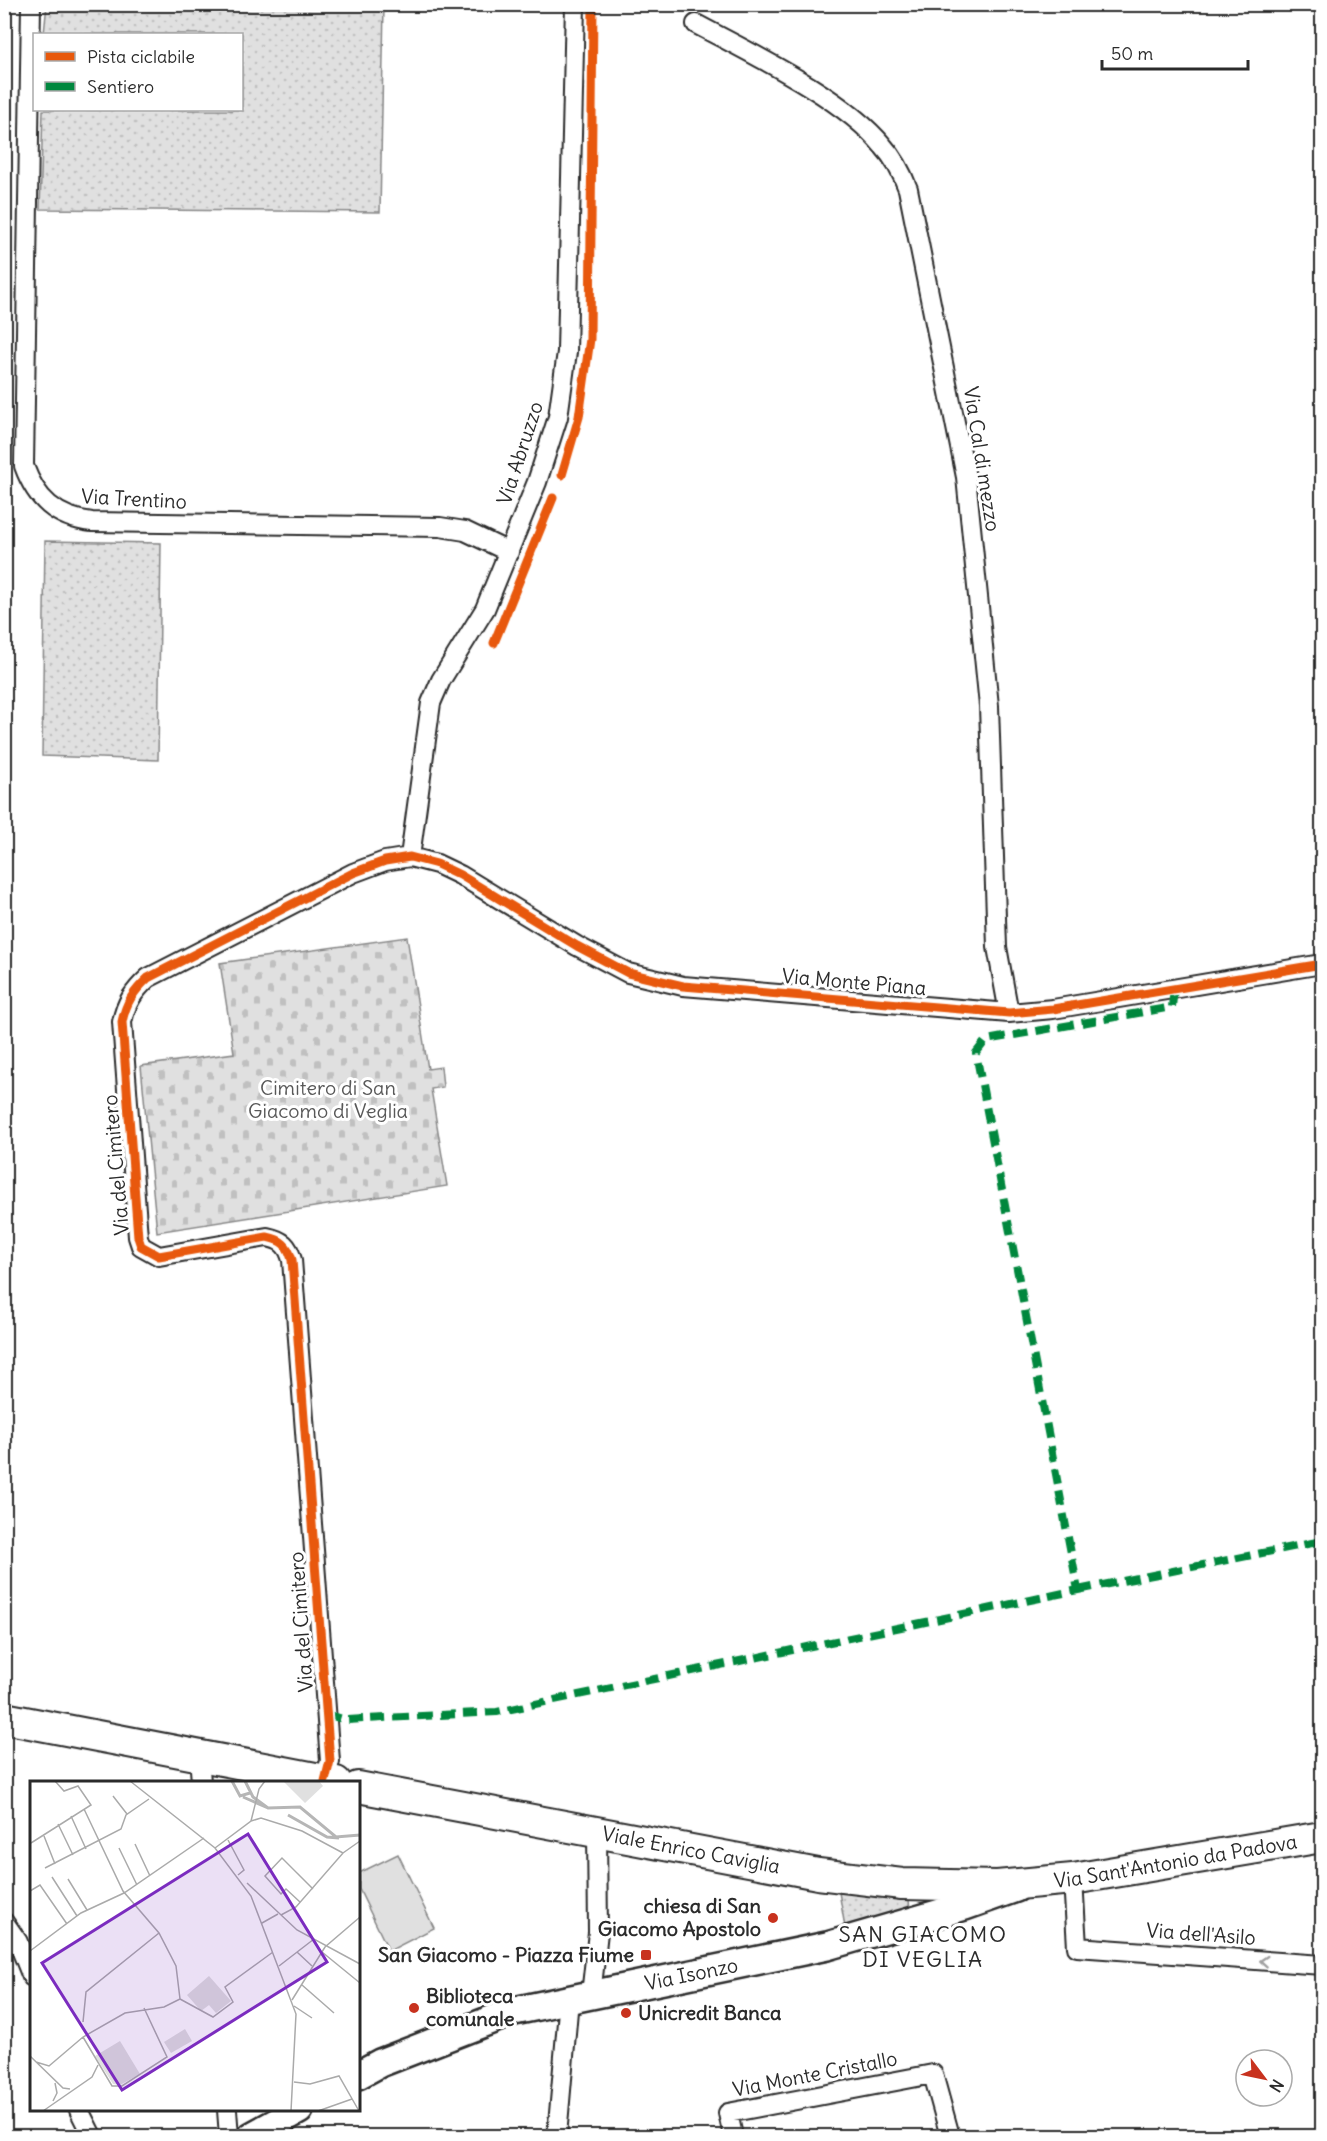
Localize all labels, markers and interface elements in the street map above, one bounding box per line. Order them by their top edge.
legend [33,33,243,111]
scale bar [1102,33,1248,71]
text: 50 m [1111,42,1153,65]
text: Pista ciclabile [87,45,195,68]
text: Sentiero [87,75,154,98]
street label: Via Cal di mezzo [959,385,1006,533]
street label: Via Abruzzo [491,398,548,508]
street label: Via Trentino [80,483,188,514]
street label: Via Monte Piana [781,963,927,1000]
park label: Cimitero di San Giacomo di Veglia [248,1075,408,1123]
street label: Via del Cimitero [97,1094,134,1236]
street label: Via del Cimitero [283,1551,318,1693]
inset map [30,1781,360,2111]
street label: Viale Enrico Caviglia [600,1820,782,1879]
street label: Via Sant'Antonio da Padova [1053,1828,1299,1893]
place label: chiesa di San Giacomo Apostolo [598,1893,761,1941]
marker: chiesa di San Giacomo Apostolo [766,1911,780,1925]
street label: Via dell'Asilo [1145,1917,1257,1950]
district label: SAN GIACOMO DI VEGLIA [839,1920,1007,1973]
place label: San Giacomo - Piazza Fiume [378,1942,634,1967]
marker: San Giacomo - Piazza Fiume [639,1948,653,1962]
street label: Via Isonzo [643,1952,740,1996]
one-way arrow [1260,1954,1269,1967]
place label: Biblioteca comunale [426,1983,515,2031]
place label: Unicredit Banca [638,2000,782,2025]
marker: Biblioteca comunale [407,2001,421,2015]
marker: Unicredit Banca [619,2006,633,2020]
street label: Via Monte Cristallo [731,2045,899,2102]
north arrow [1234,2048,1294,2108]
text: N [1265,2076,1288,2096]

